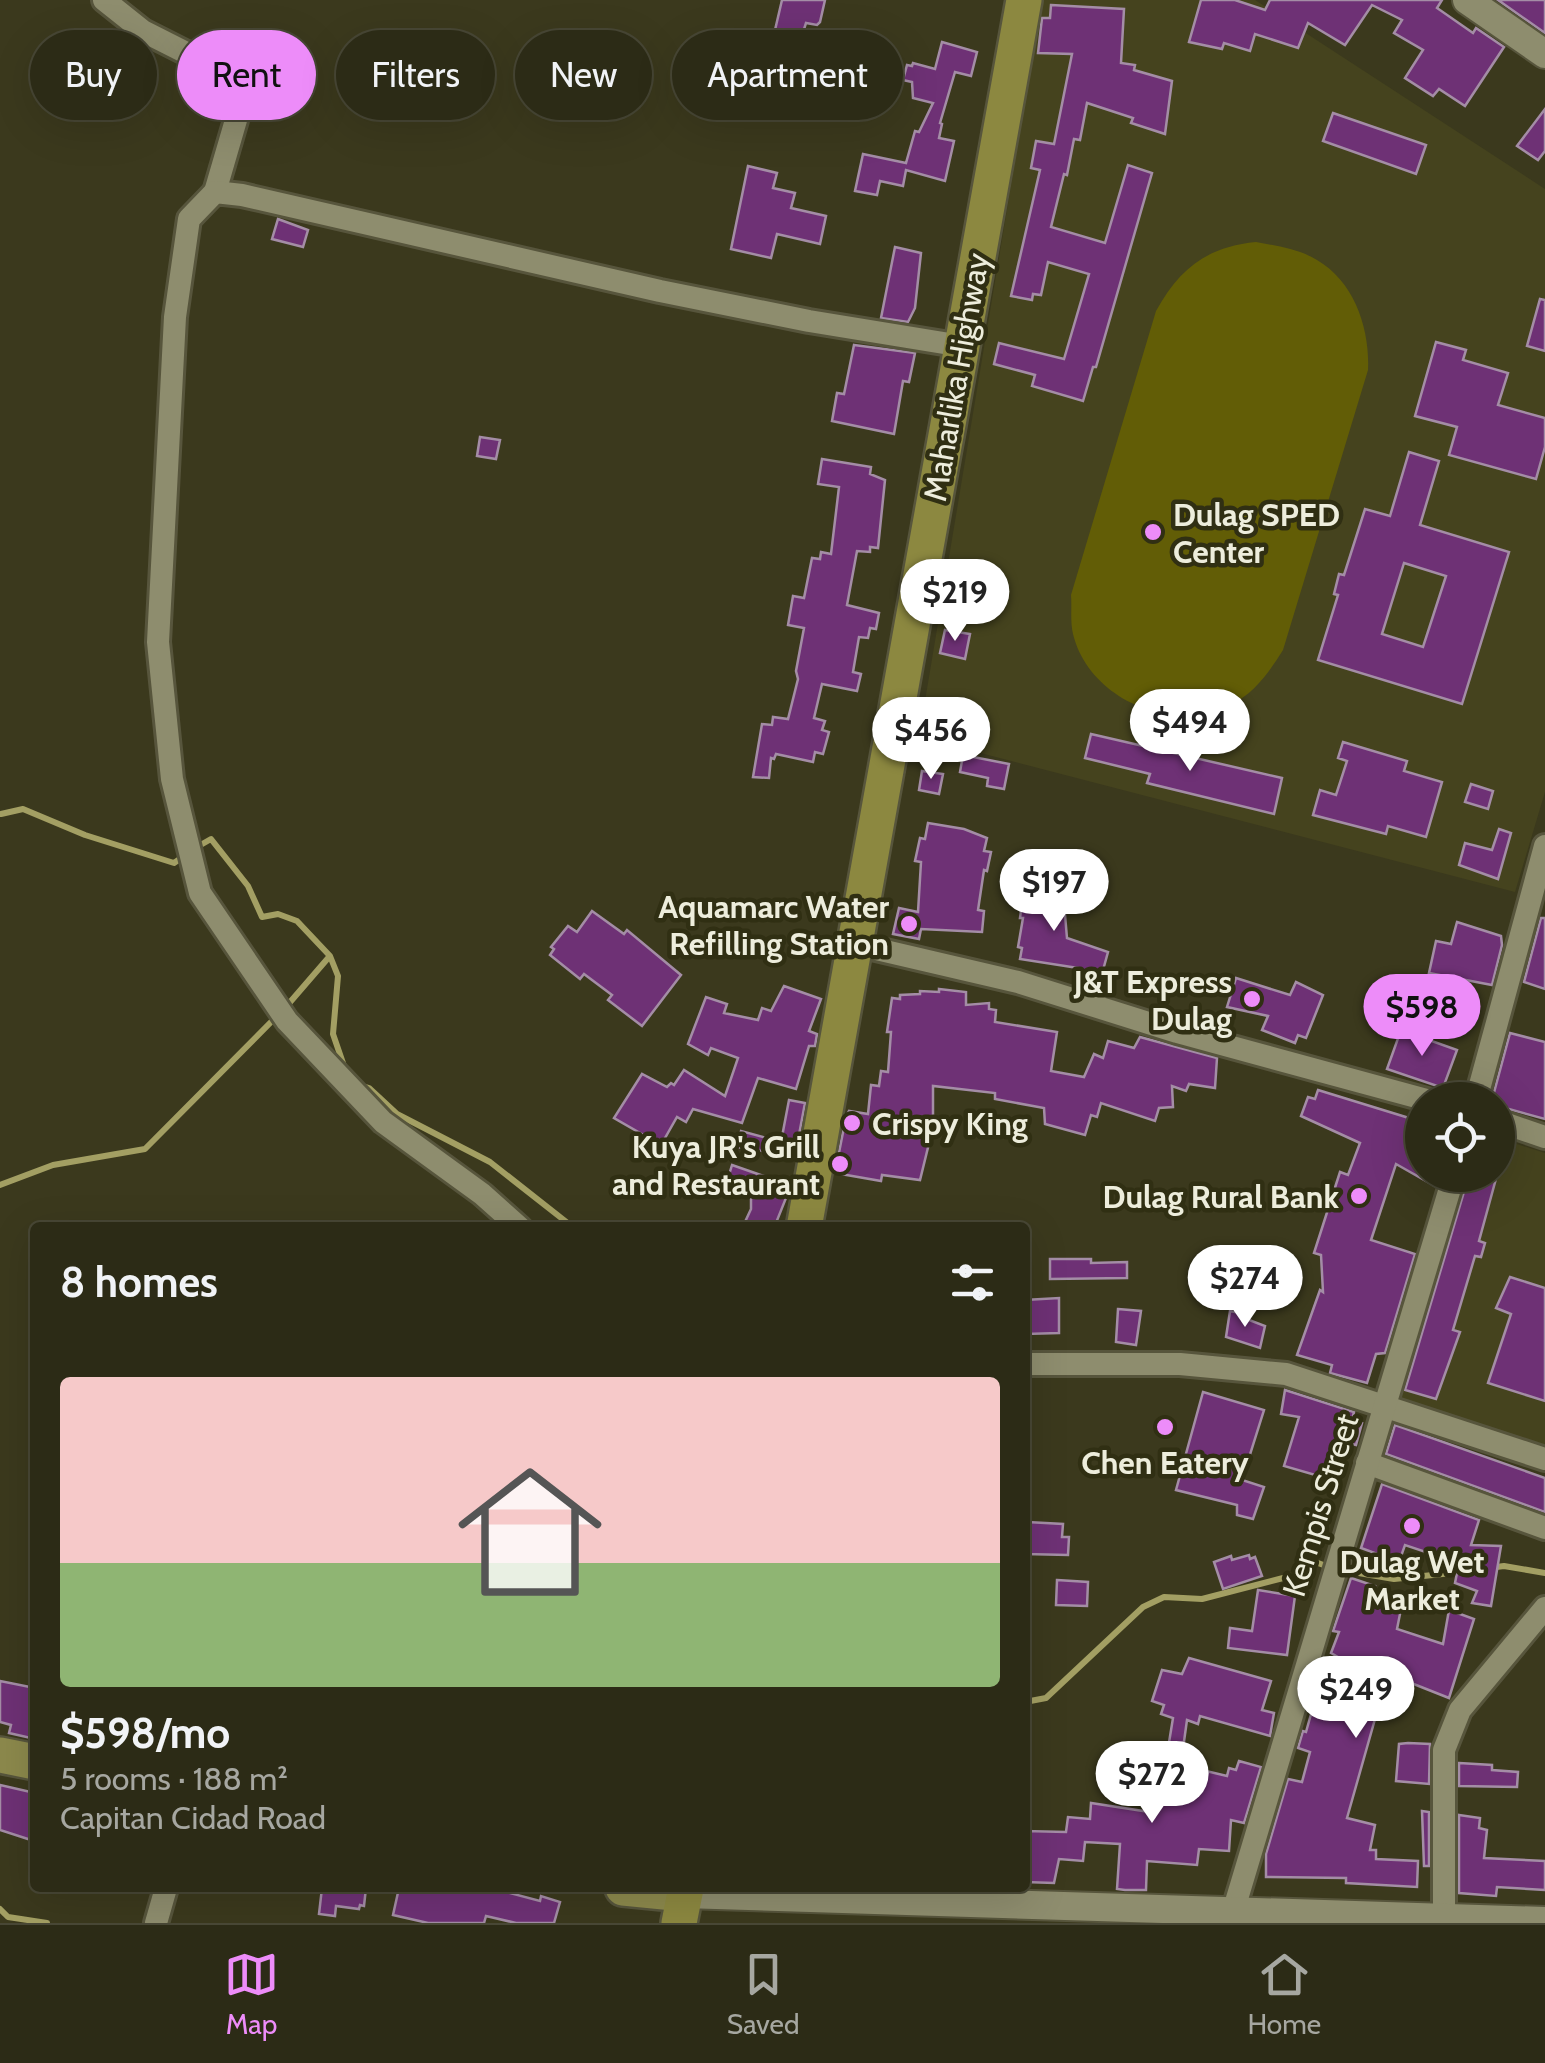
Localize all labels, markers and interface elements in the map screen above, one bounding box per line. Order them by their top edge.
chip: Buy [30,30,157,120]
chip: Rent [177,30,316,120]
chip: Filters [336,30,495,120]
chip: New [515,30,652,120]
chip: Apartment [672,30,903,120]
street label: Maharlika Highway [915,250,997,504]
place label: Dulag SPED Center [1173,495,1340,571]
marker: Dulag SPED Center [1142,521,1164,543]
pin: $219 [896,559,1014,644]
text: $219 [922,572,988,611]
pin: $494 [1131,689,1249,774]
pin: $456 [872,697,990,782]
text: $494 [1152,702,1228,741]
text: $456 [894,710,968,749]
pin: $197 [995,849,1113,934]
text: $197 [1022,862,1086,901]
place label: Aquamarc Water Refilling Station [658,887,889,963]
marker: Aquamarc Water Refilling Station [898,913,920,935]
place label: J&T Express Dulag [1073,962,1232,1038]
pin: $598 [1363,974,1481,1059]
text: $598 [1385,987,1459,1026]
marker: J&T Express Dulag [1241,988,1263,1010]
map controls [1405,1082,1515,1192]
button: locate [1405,1082,1515,1192]
place label: Crispy King [872,1104,1028,1143]
marker: Crispy King [841,1112,863,1134]
place label: Kuya JR's Grill and Restaurant [612,1127,820,1203]
marker: Kuya JR's Grill and Restaurant [829,1153,851,1175]
place label: Dulag Rural Bank [1103,1177,1339,1216]
marker: Dulag Rural Bank [1348,1185,1370,1207]
pin: $274 [1186,1245,1304,1330]
icon: filters [945,1255,1000,1310]
text: 8 homes [60,1256,218,1308]
text: $274 [1210,1258,1280,1297]
street label: Kempis Street [1274,1409,1366,1601]
marker: Chen Eatery [1154,1416,1176,1438]
icon: home [440,1442,620,1622]
place label: Chen Eatery [1081,1443,1250,1482]
marker: Dulag Wet Market [1401,1515,1423,1537]
place label: Dulag Wet Market [1339,1542,1485,1618]
pin: $249 [1297,1656,1415,1741]
text: $249 [1319,1669,1393,1708]
text: $598/mo [60,1707,230,1759]
pin: $272 [1093,1741,1211,1826]
text: $272 [1118,1754,1186,1793]
text: 5 rooms · 188 m² [60,1759,288,1798]
text: Capitan Cidad Road [60,1798,326,1837]
tab: Map [224,1947,279,2041]
tab: Saved [727,1947,800,2041]
tab: Home [1247,1947,1321,2041]

